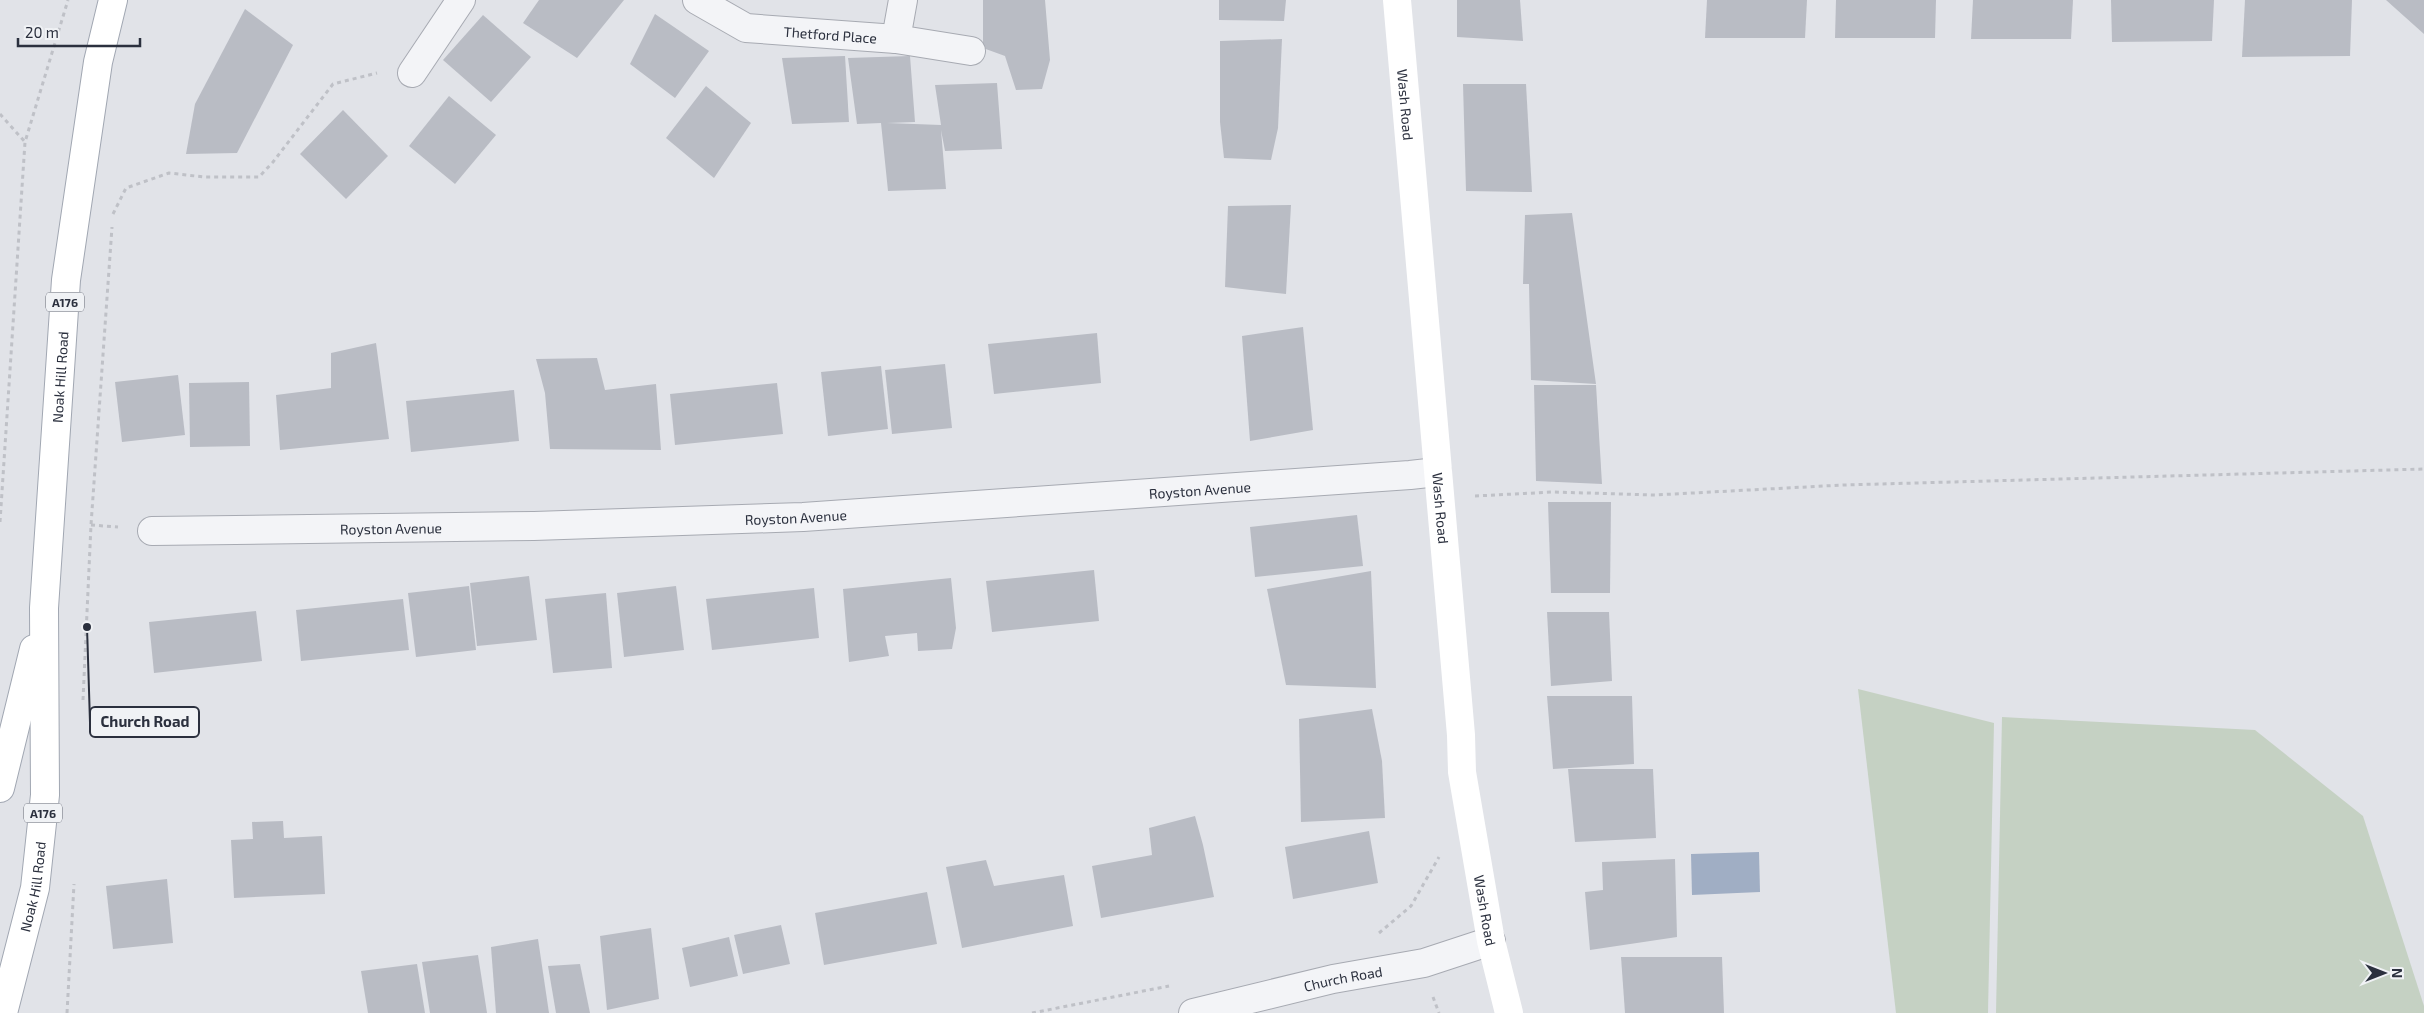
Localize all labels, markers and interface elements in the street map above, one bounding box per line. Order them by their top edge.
scale bar [18,15,140,47]
street label: Thetford Place [783,22,878,46]
text: 20 m [25,23,59,41]
street label: Wash Road [1395,68,1418,141]
road number: A176 [46,292,84,312]
street label: Noak Hill Road [48,331,71,423]
street label: Wash Road [1430,472,1453,544]
street label: Royston Avenue [1148,478,1251,502]
street label: Royston Avenue [744,505,847,527]
street label: Royston Avenue [340,519,442,537]
callout: Church Road [90,707,199,737]
text: Church Road [101,712,189,730]
road number: A176 [24,804,62,822]
street label: Noak Hill Road [16,840,48,934]
street label: Wash Road [1471,874,1500,947]
north arrow [2359,948,2409,998]
street label: Church Road [1302,962,1384,994]
text: N [2389,968,2406,978]

